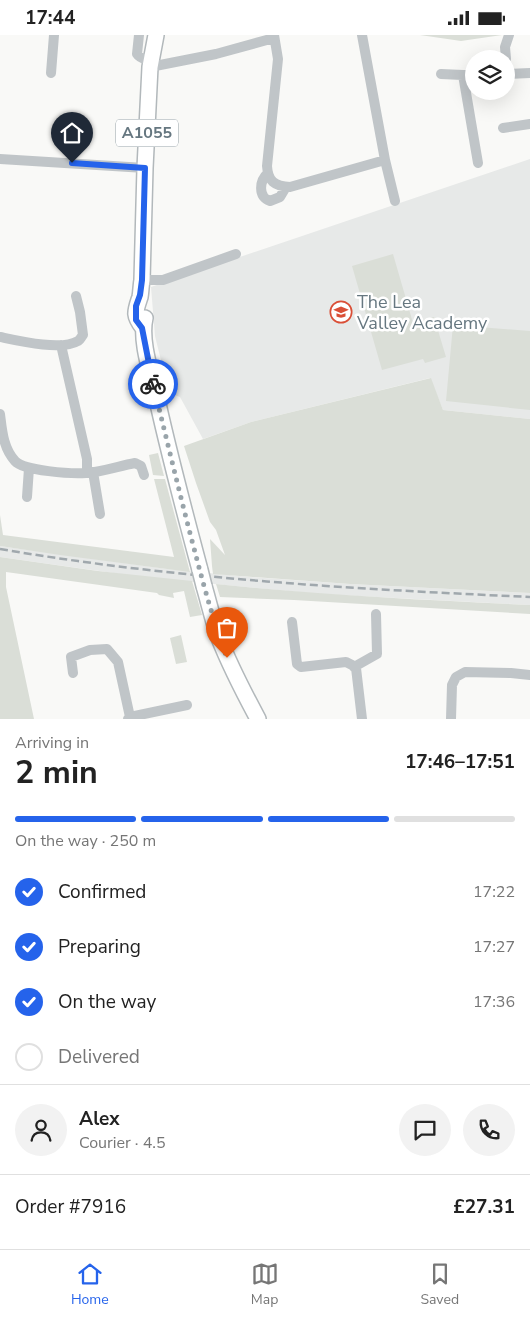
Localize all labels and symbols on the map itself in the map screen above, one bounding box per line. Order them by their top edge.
pin [51,112,93,163]
road number: A1055 [116,120,178,147]
place label: The Lea Valley Academy [356,290,488,335]
school or university icon: The Lea Valley Academy [329,300,353,324]
courier [128,359,178,409]
pin [206,607,248,658]

